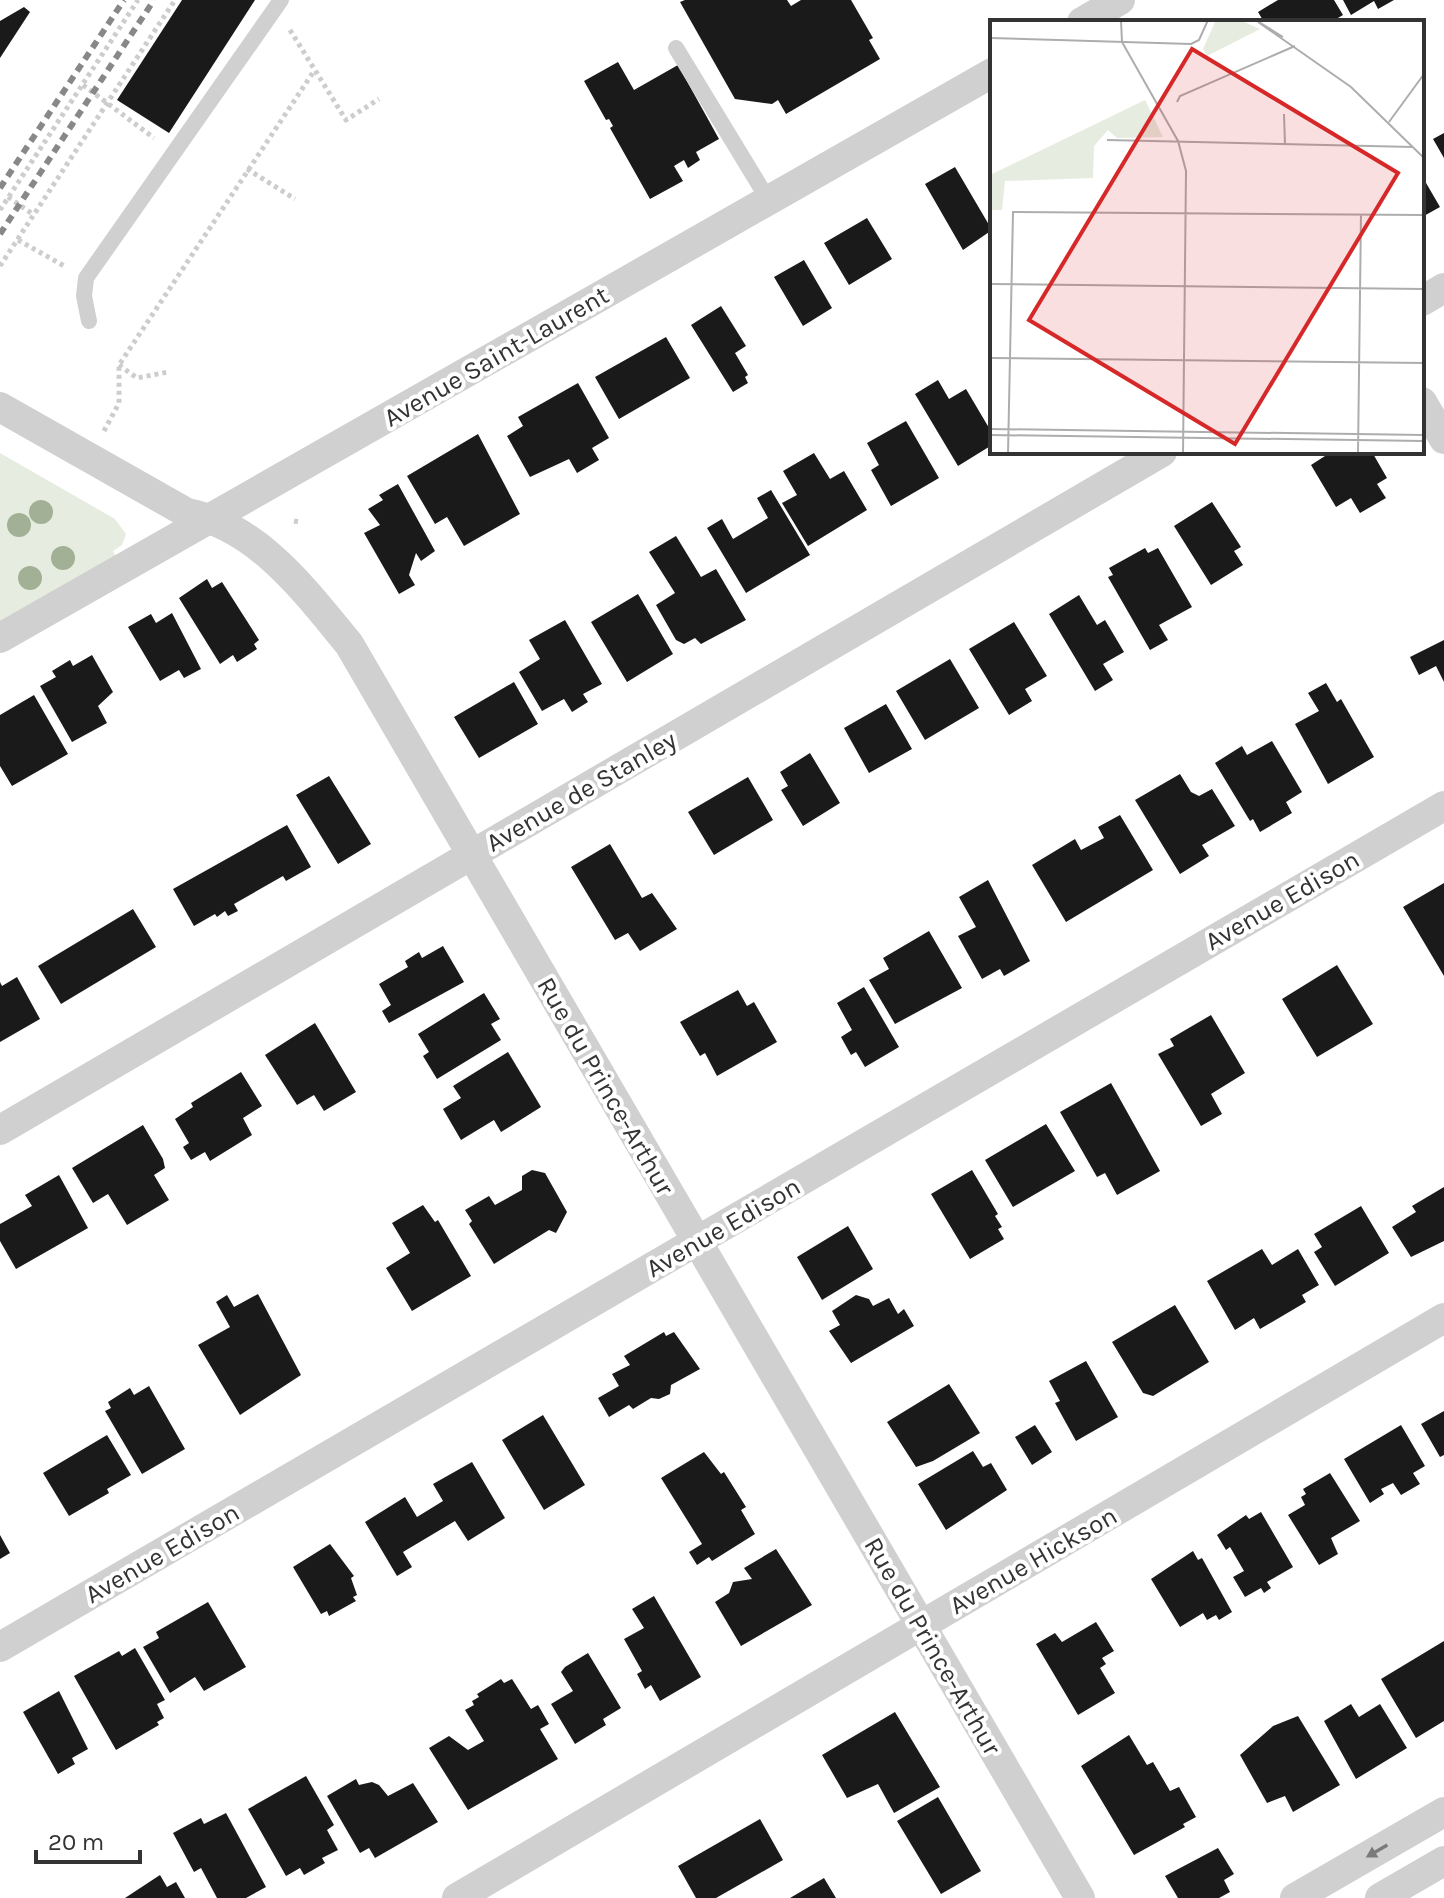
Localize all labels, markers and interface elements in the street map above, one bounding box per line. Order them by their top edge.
inset map [990,20,1424,454]
street label: Avenue Saint-Laurent [378,279,614,433]
street label: Avenue de Stanley [480,724,682,859]
street label: Avenue Edison [1200,844,1365,957]
street label: Rue du Prince-Arthur [531,972,681,1201]
street label: Avenue Edison [641,1171,806,1284]
street label: Avenue Edison [80,1497,245,1610]
street label: Avenue Hickson [944,1500,1123,1621]
street label: Rue du Prince-Arthur [858,1532,1008,1761]
scale bar [36,1814,140,1864]
text: 20 m [48,1828,104,1856]
one-way arrow [1365,1844,1388,1858]

